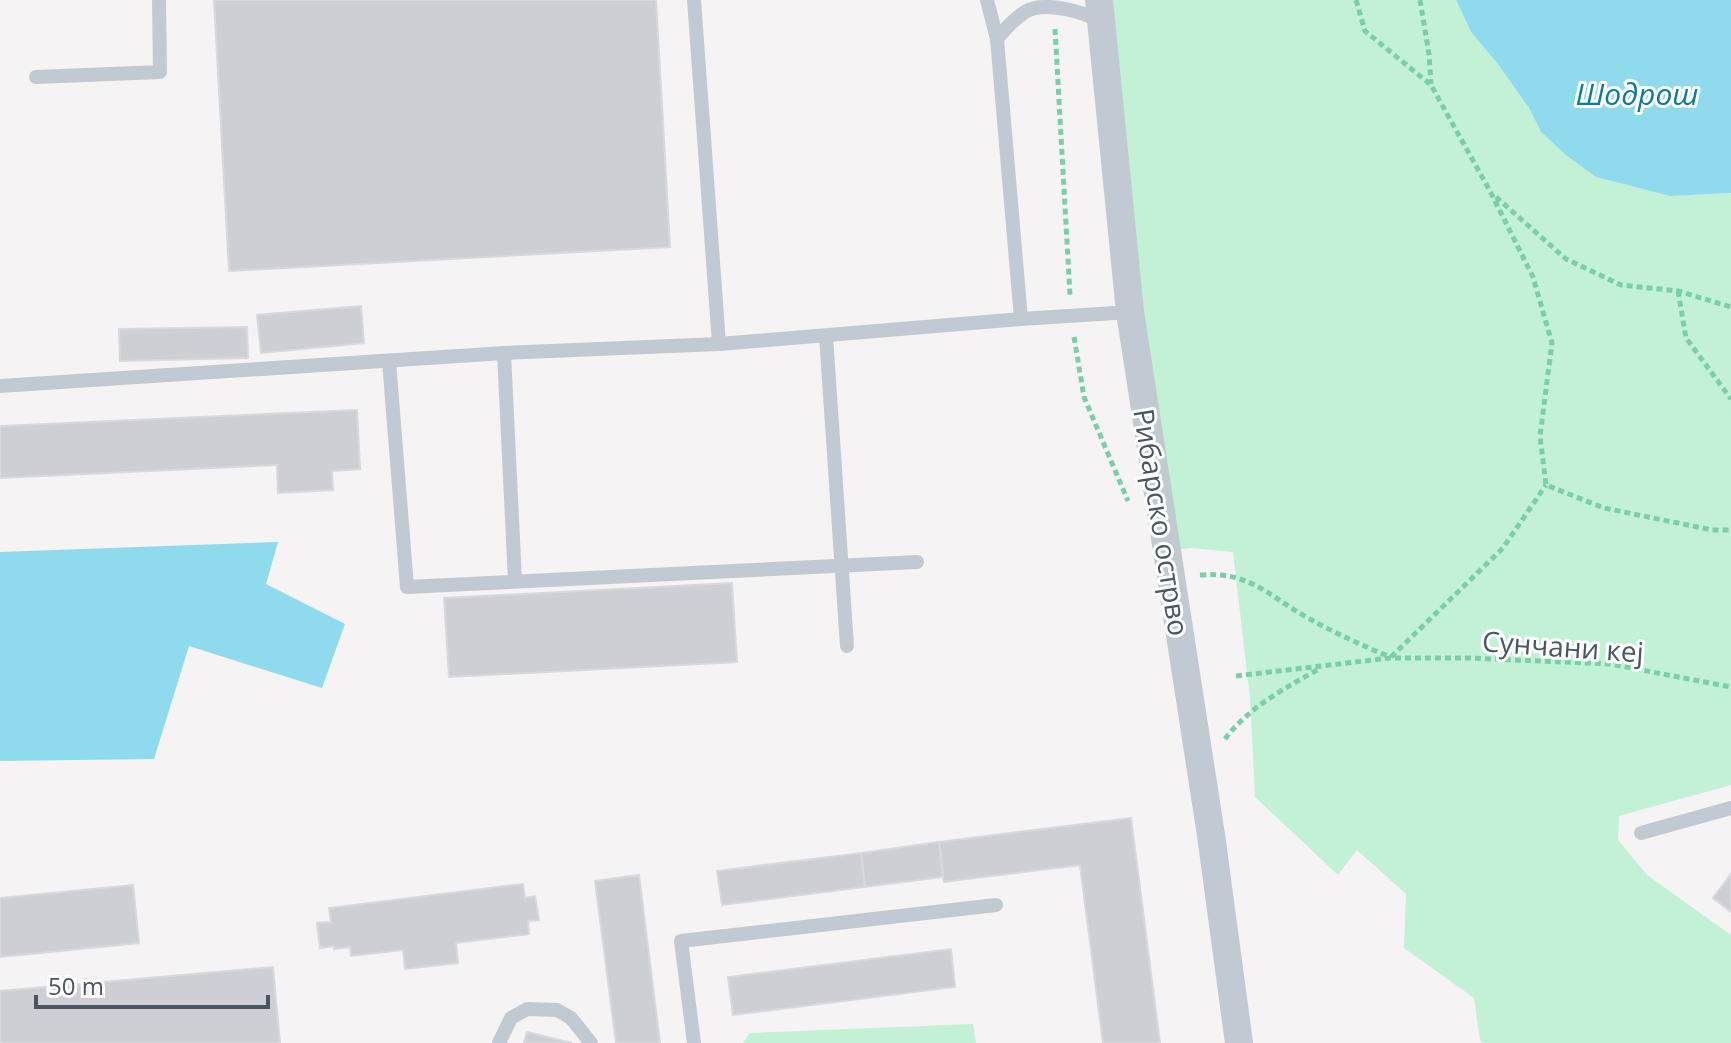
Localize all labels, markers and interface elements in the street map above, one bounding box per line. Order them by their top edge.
water label: Шодрош [1576,73,1698,114]
street label: Рибарско острво [1125,406,1199,638]
street label: Сунчани кеј [1481,621,1645,671]
scale bar [36,959,268,1009]
text: 50 m [48,969,104,1002]

